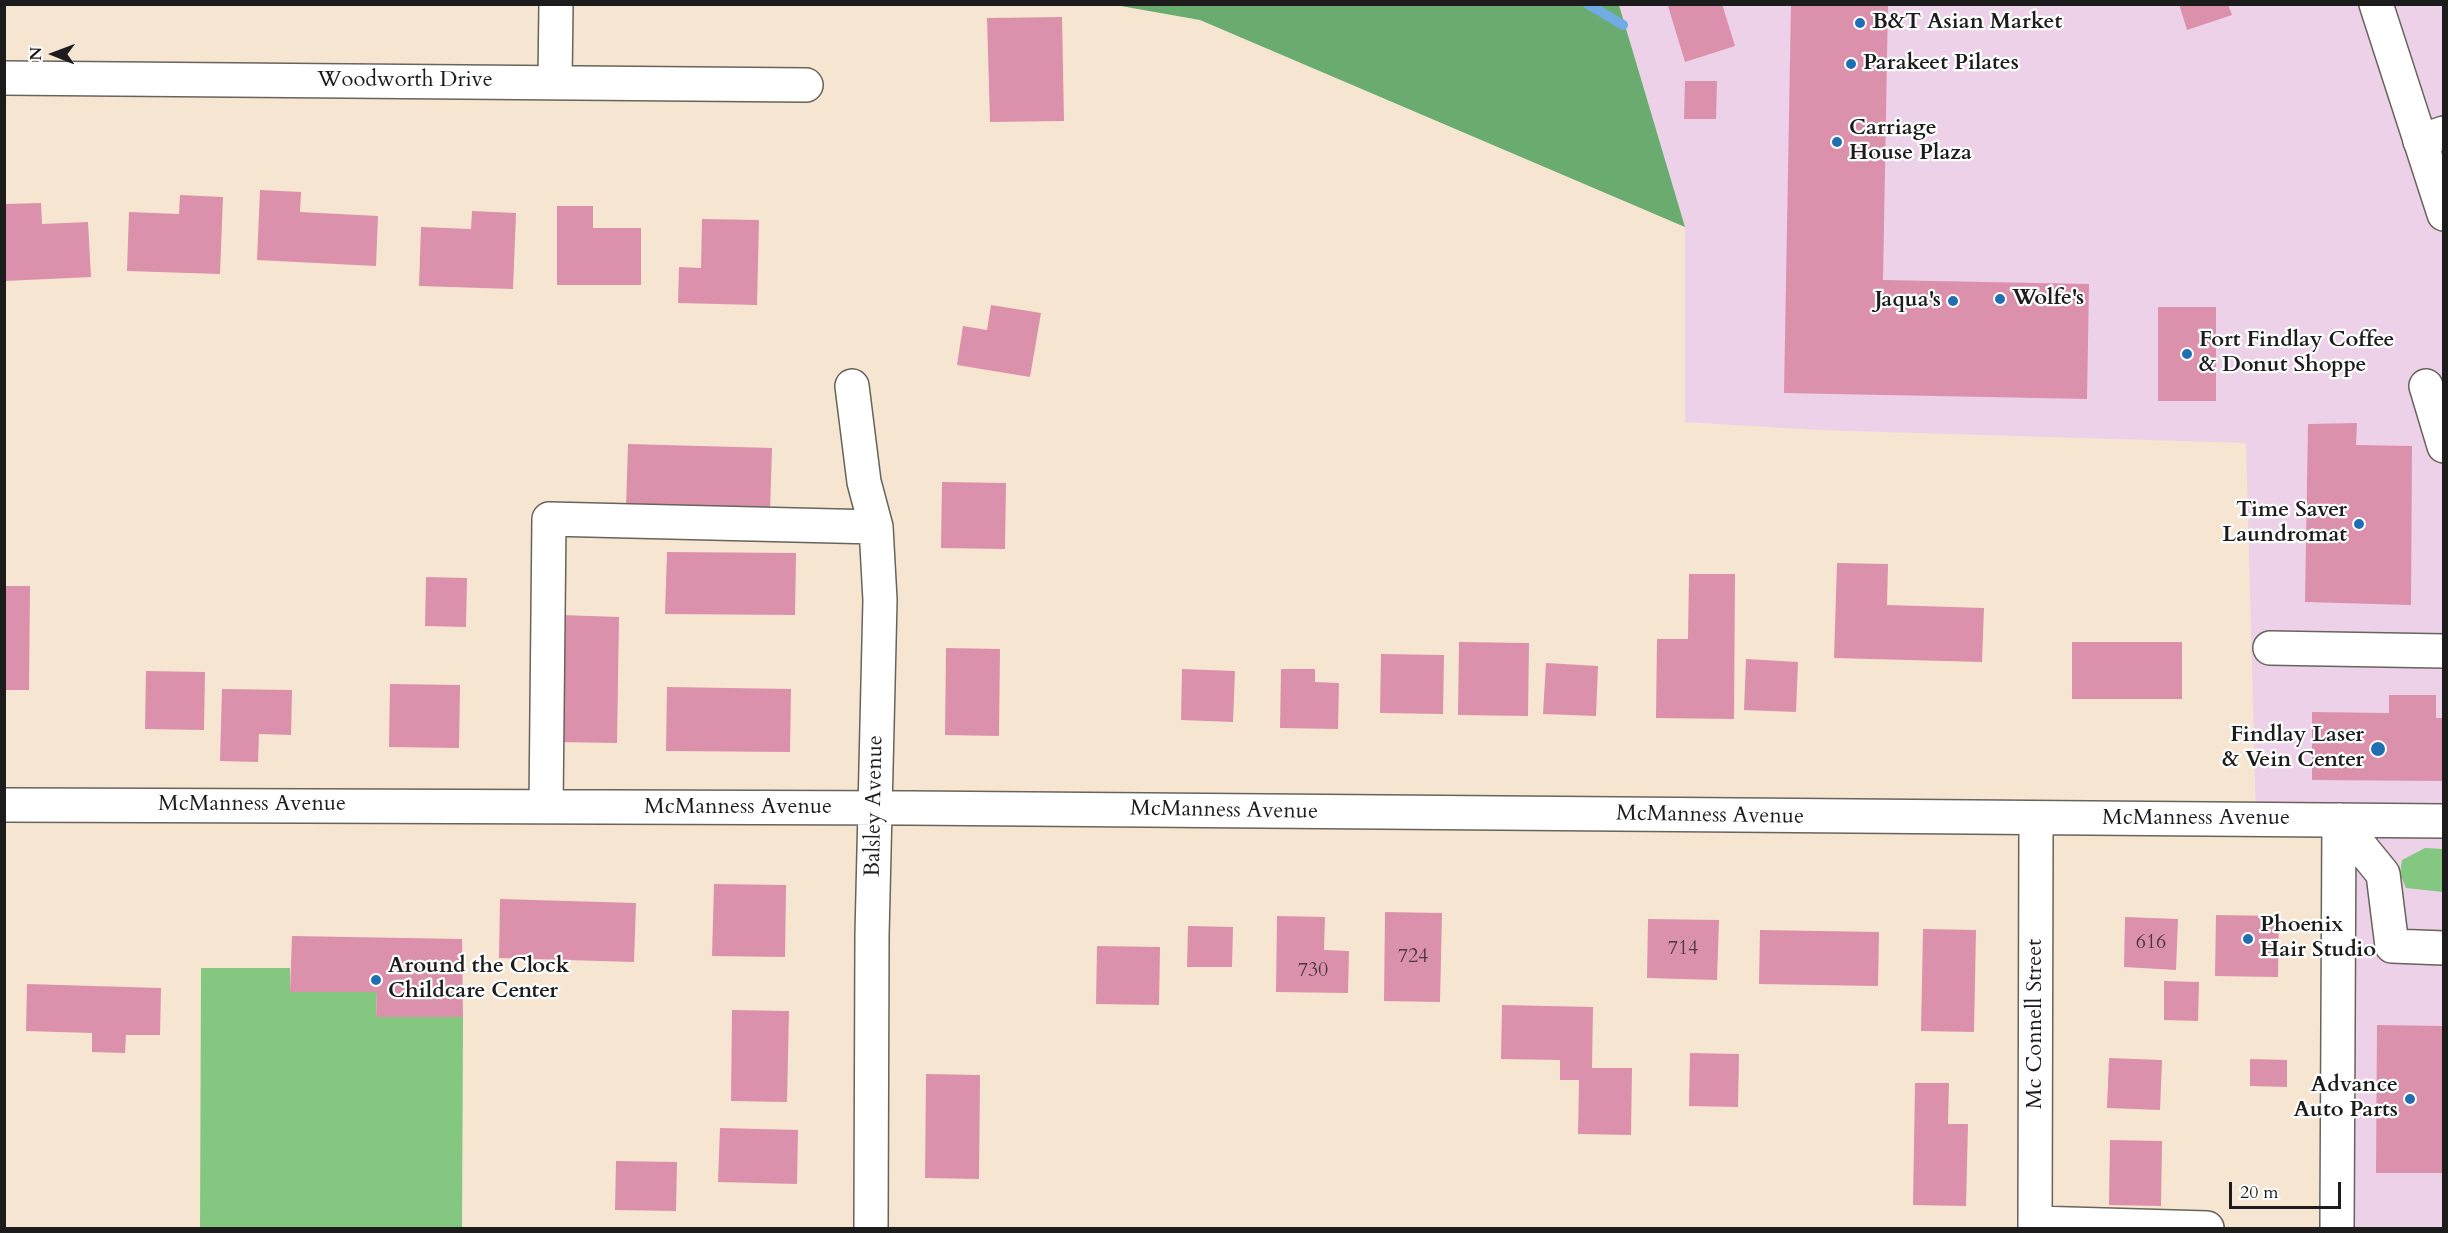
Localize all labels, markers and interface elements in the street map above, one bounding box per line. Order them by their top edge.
place label: B&T Asian Market [1872,10,2062,36]
marker: B&T Asian Market [1853,16,1867,30]
north arrow [24,24,84,84]
text: N [25,47,47,61]
place label: Parakeet Pilates [1863,51,2019,77]
marker: Parakeet Pilates [1844,57,1858,71]
street label: Woodworth Drive [317,68,493,94]
place label: Carriage House Plaza [1849,116,1972,168]
marker: Carriage House Plaza [1830,135,1844,149]
place label: Wolfe's [2012,286,2084,312]
place label: Jaqua's [1874,288,1941,314]
marker: Wolfe's [1993,292,2007,306]
marker: Jaqua's [1946,294,1960,308]
place label: Fort Findlay Coffee & Donut Shoppe [2199,328,2394,380]
marker: Fort Findlay Coffee & Donut Shoppe [2180,347,2194,361]
place label: Time Saver Laundromat [2222,498,2347,550]
marker: Time Saver Laundromat [2352,517,2366,531]
place label: Findlay Laser & Vein Center [2222,723,2364,774]
street label: Balsley Avenue [861,735,889,877]
marker: Findlay Laser & Vein Center [2369,740,2387,758]
street label: McManness Avenue [158,792,346,818]
street label: McManness Avenue [644,795,832,821]
street label: McManness Avenue [1130,796,1318,826]
street label: McManness Avenue [1616,801,1804,831]
street label: McManness Avenue [2102,806,2290,832]
place label: Phoenix Hair Studio [2260,913,2376,964]
house number: 616 [2136,931,2166,955]
marker: Phoenix Hair Studio [2241,932,2255,946]
house number: 714 [1668,937,1698,961]
street label: Mc Connell Street [2023,939,2049,1109]
house number: 724 [1398,945,1428,969]
place label: Around the Clock Childcare Center [388,954,569,1005]
house number: 730 [1298,959,1328,983]
marker: Around the Clock Childcare Center [369,973,383,987]
place label: Advance Auto Parts [2293,1073,2398,1124]
marker: Advance Auto Parts [2403,1092,2417,1106]
scale bar [2232,1170,2344,1208]
text: 20 m [2240,1180,2279,1205]

